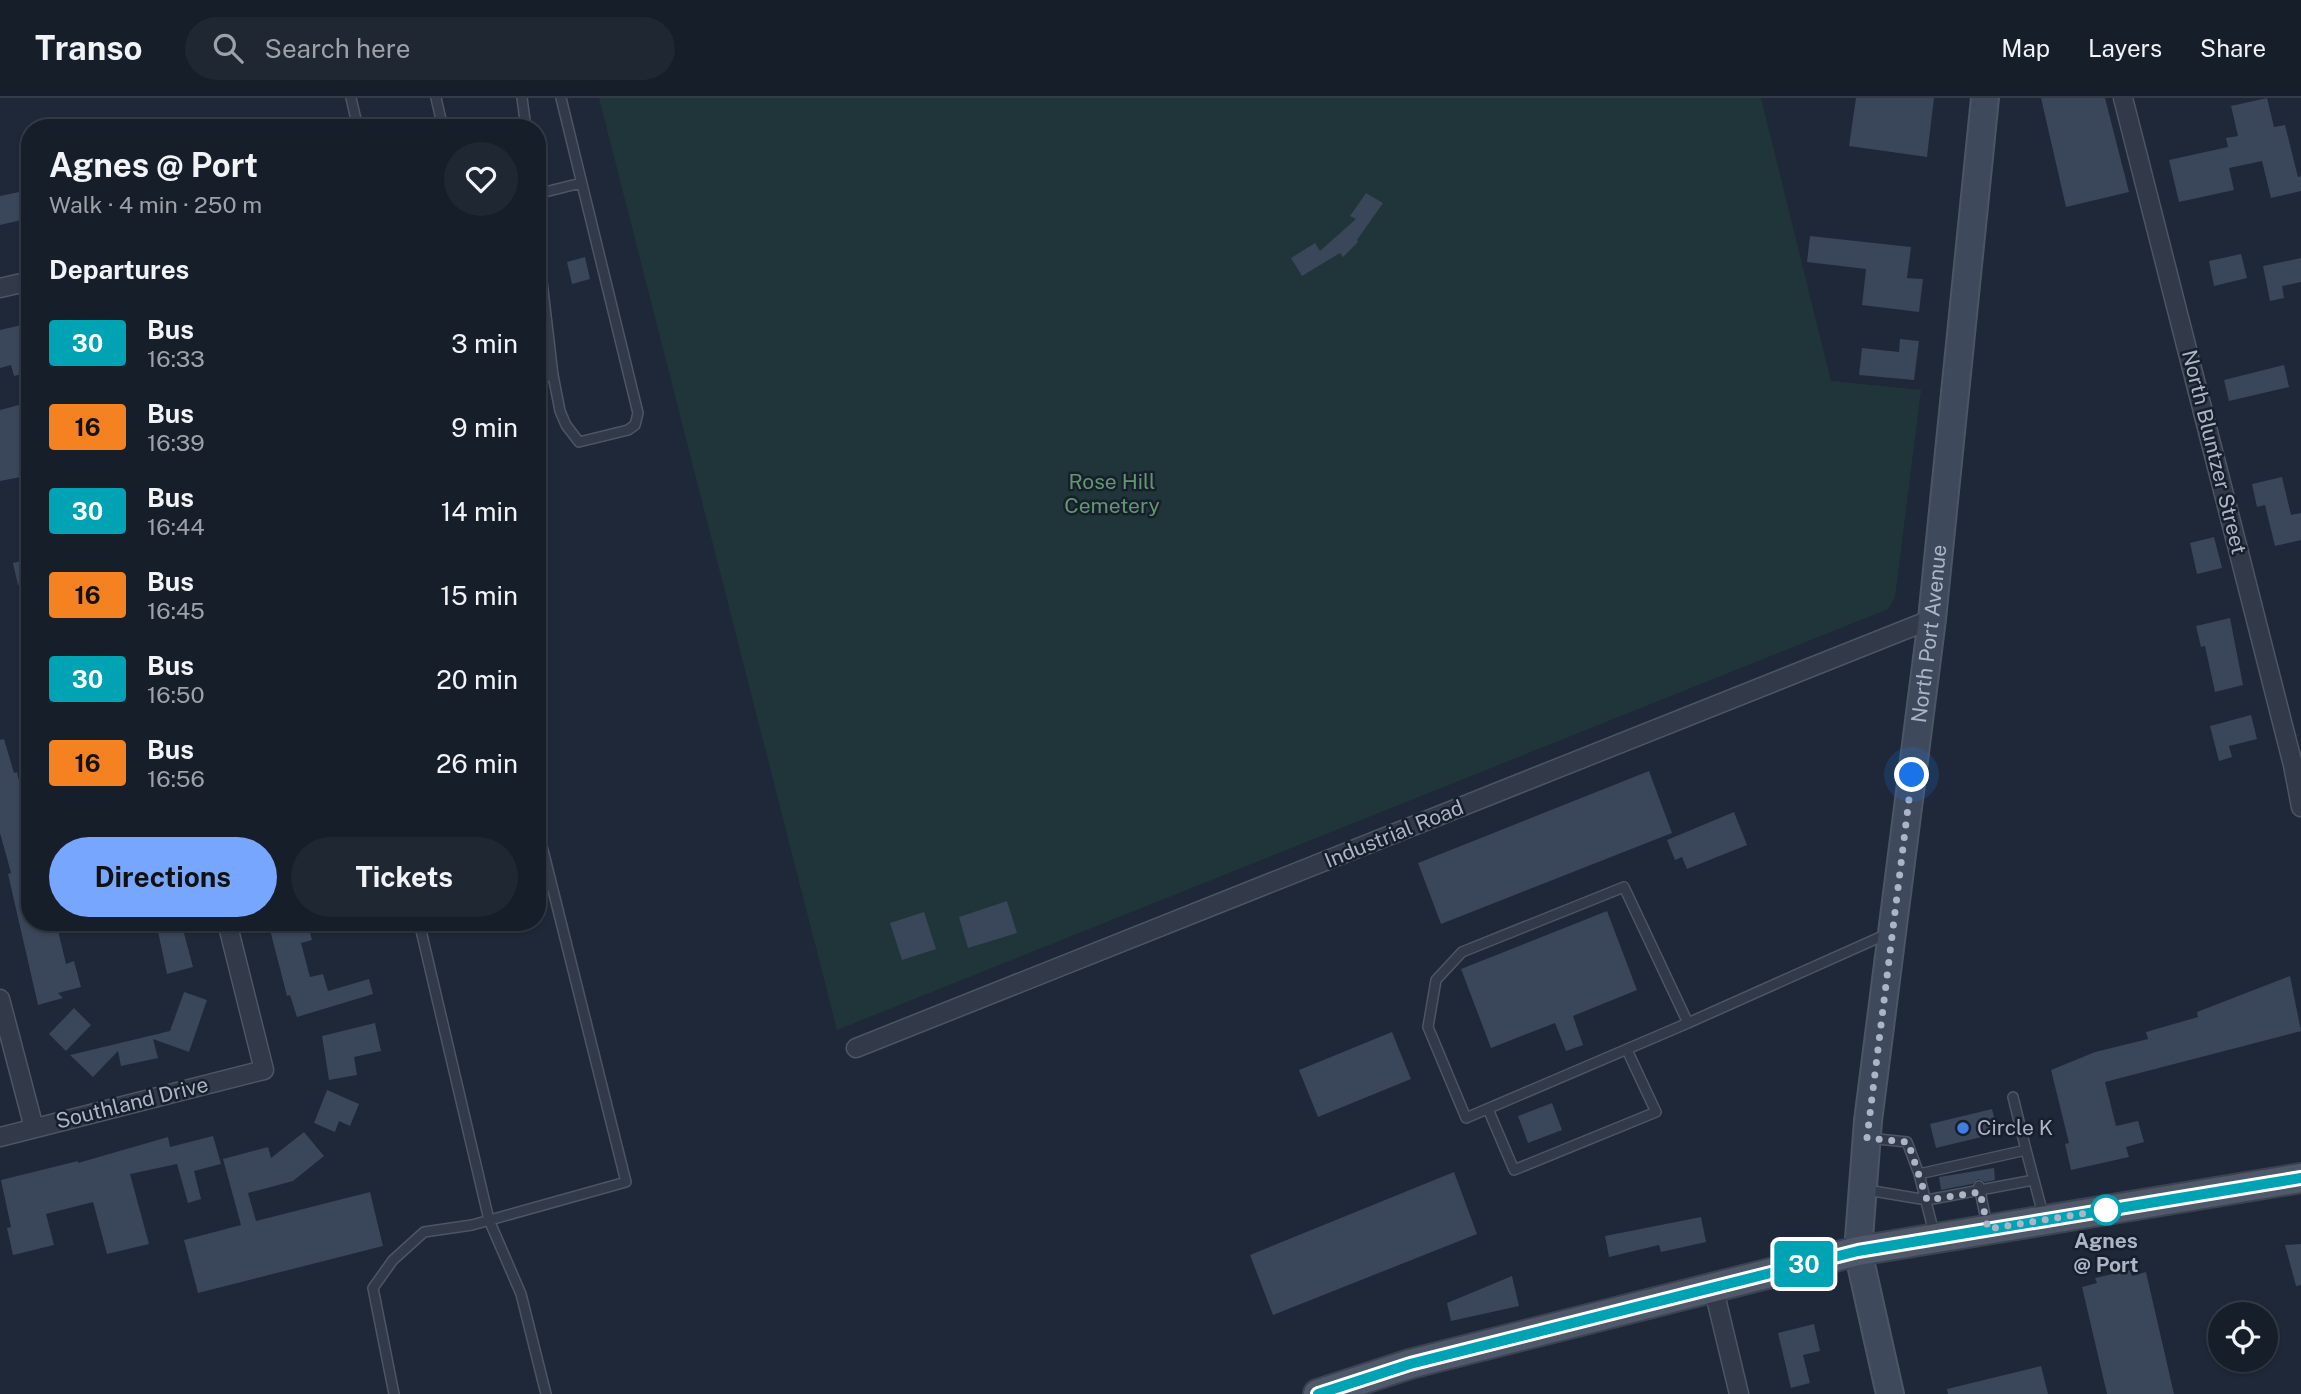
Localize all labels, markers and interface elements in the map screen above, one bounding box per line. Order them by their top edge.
search box [185,17,675,80]
text: Transo [35,29,143,67]
icon: search [209,29,247,67]
text: Search here [265,33,411,64]
text: Map [2001,34,2050,62]
text: Layers [2088,34,2162,62]
text: Share [2200,34,2266,62]
button: heart [444,142,518,216]
text: Agnes @ Port [49,146,258,184]
text: Walk · 4 min · 250 m [49,191,262,218]
text: Departures [49,254,189,285]
text: Bus [147,314,194,345]
text: 3 min [451,328,518,359]
text: 30 [72,329,103,357]
text: 16:33 [147,345,205,372]
street label: North Bluntzer Street [2177,347,2252,557]
text: Bus [147,398,194,429]
text: 9 min [451,412,518,443]
text: 16 [74,413,101,441]
text: 16:39 [147,429,205,456]
park label: Rose Hill Cemetery [1064,469,1160,518]
text: Bus [147,482,194,513]
text: 14 min [441,496,518,527]
text: 30 [72,497,103,525]
text: 16:44 [147,513,205,540]
street label: North Port Avenue [1906,543,1951,724]
text: Bus [147,566,194,597]
text: 15 min [440,580,518,611]
text: 16 [74,581,101,609]
text: 16:45 [147,597,205,624]
text: Bus [147,650,194,681]
text: 20 min [436,664,518,695]
text: 30 [72,665,103,693]
text: 16:50 [147,681,205,708]
text: Bus [147,734,194,765]
text: 26 min [436,748,518,779]
text: 16 [74,749,101,777]
your location [1894,757,1929,792]
text: 16:56 [147,765,205,792]
street label: Industrial Road [1321,794,1467,873]
button: Directions [49,837,277,917]
button: Tickets [291,837,518,917]
street label: Southland Drive [53,1071,211,1134]
place label: Circle K [1977,1115,2053,1140]
marker: Circle K [1955,1120,1971,1136]
marker: Agnes @ Port [2091,1195,2121,1225]
place label: Agnes @ Port [2074,1228,2138,1277]
line badge: 30 [1772,1241,1836,1287]
text: 30 [1788,1250,1820,1278]
map controls [2208,1302,2278,1372]
button: locate [2208,1302,2278,1372]

